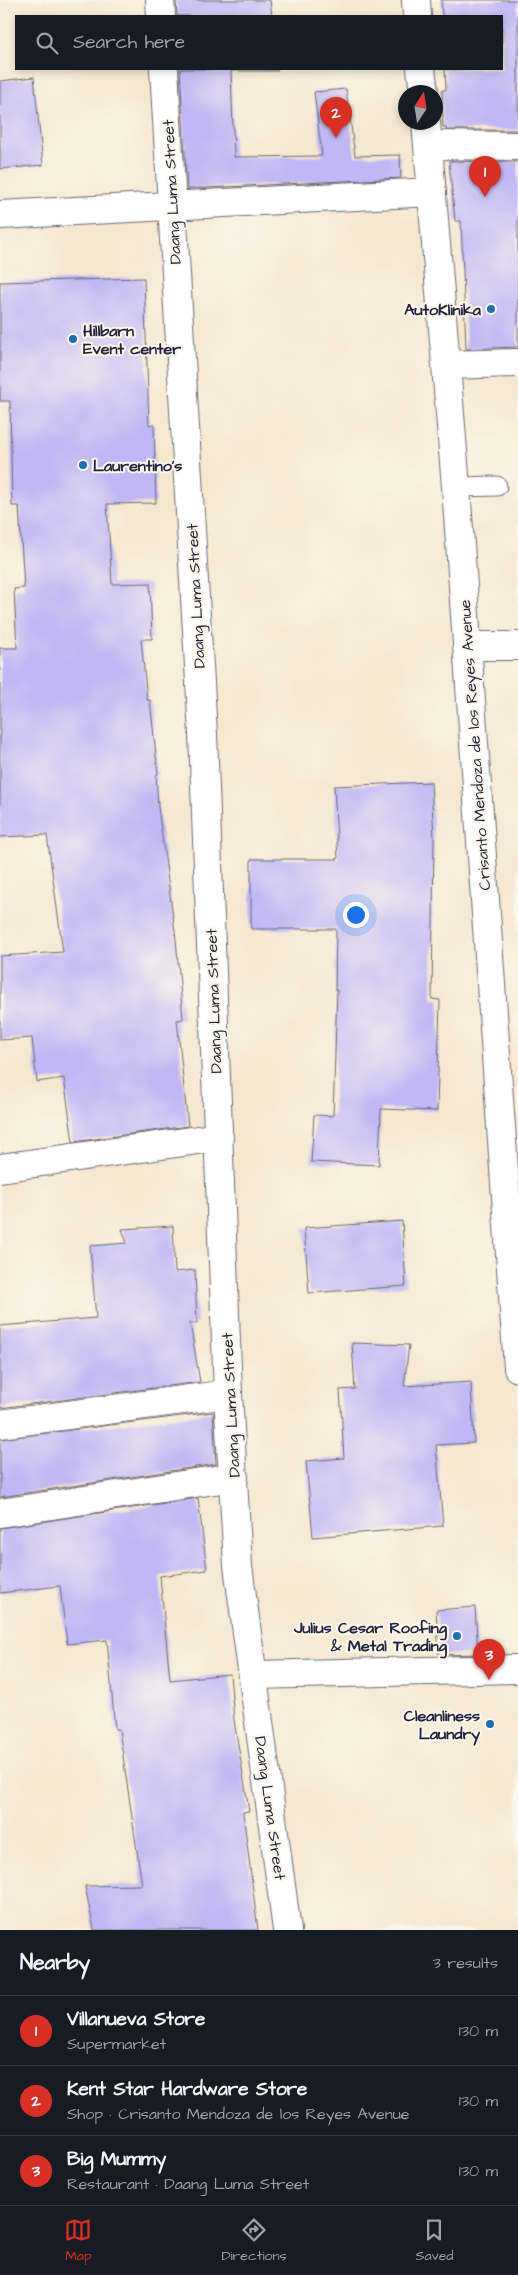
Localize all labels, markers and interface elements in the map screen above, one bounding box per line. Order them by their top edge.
search box [15,15,503,70]
icon: search [33,29,61,57]
text: Search here [73,29,185,56]
north arrow [398,85,443,130]
pin: 2 [320,97,352,138]
street label: Daang Luma Street [157,118,188,265]
pin: 1 [469,156,501,197]
place label: AutoKlinika [404,299,482,321]
marker: AutoKlinika [485,303,497,315]
place label: Hillbarn Event center [83,320,181,360]
marker: Hillbarn Event center [67,333,79,345]
place label: Laurentino's [93,455,182,477]
marker: Laurentino's [77,459,89,471]
street label: Daang Luma Street [181,522,212,669]
street label: Crisanto Mendoza de los Reyes Avenue [454,598,497,891]
your location [343,902,369,928]
street label: Daang Luma Street [200,928,229,1074]
street label: Daang Luma Street [216,1331,247,1478]
place label: Julius Cesar Roofing & Metal Trading [293,1617,448,1659]
marker: Julius Cesar Roofing & Metal Trading [451,1630,463,1642]
pin: 3 [473,1639,505,1680]
place label: Cleanliness Laundry [404,1705,480,1746]
marker: Cleanliness Laundry [484,1718,496,1730]
street label: Daang Luma Street [248,1735,291,1882]
text: Nearby [20,1948,90,1977]
text: 3 results [433,1952,498,1974]
text: Villanueva Store [67,2006,205,2033]
text: 1 [35,2020,37,2042]
text: 130 m [459,2020,498,2042]
text: Supermarket [67,2033,166,2055]
text: Kent Star Hardware Store [67,2076,307,2103]
text: 2 [31,2090,41,2112]
text: 130 m [459,2090,498,2112]
text: Shop · Crisanto Mendoza de los Reyes Avenue [67,2103,410,2125]
text: Big Mummy [67,2146,166,2173]
text: 3 [32,2160,40,2182]
text: 130 m [459,2160,498,2182]
text: Restaurant · Daang Luma Street [67,2173,309,2195]
tab: Map [64,2216,92,2266]
tab: Directions [221,2216,286,2266]
tab: Saved [415,2216,454,2266]

